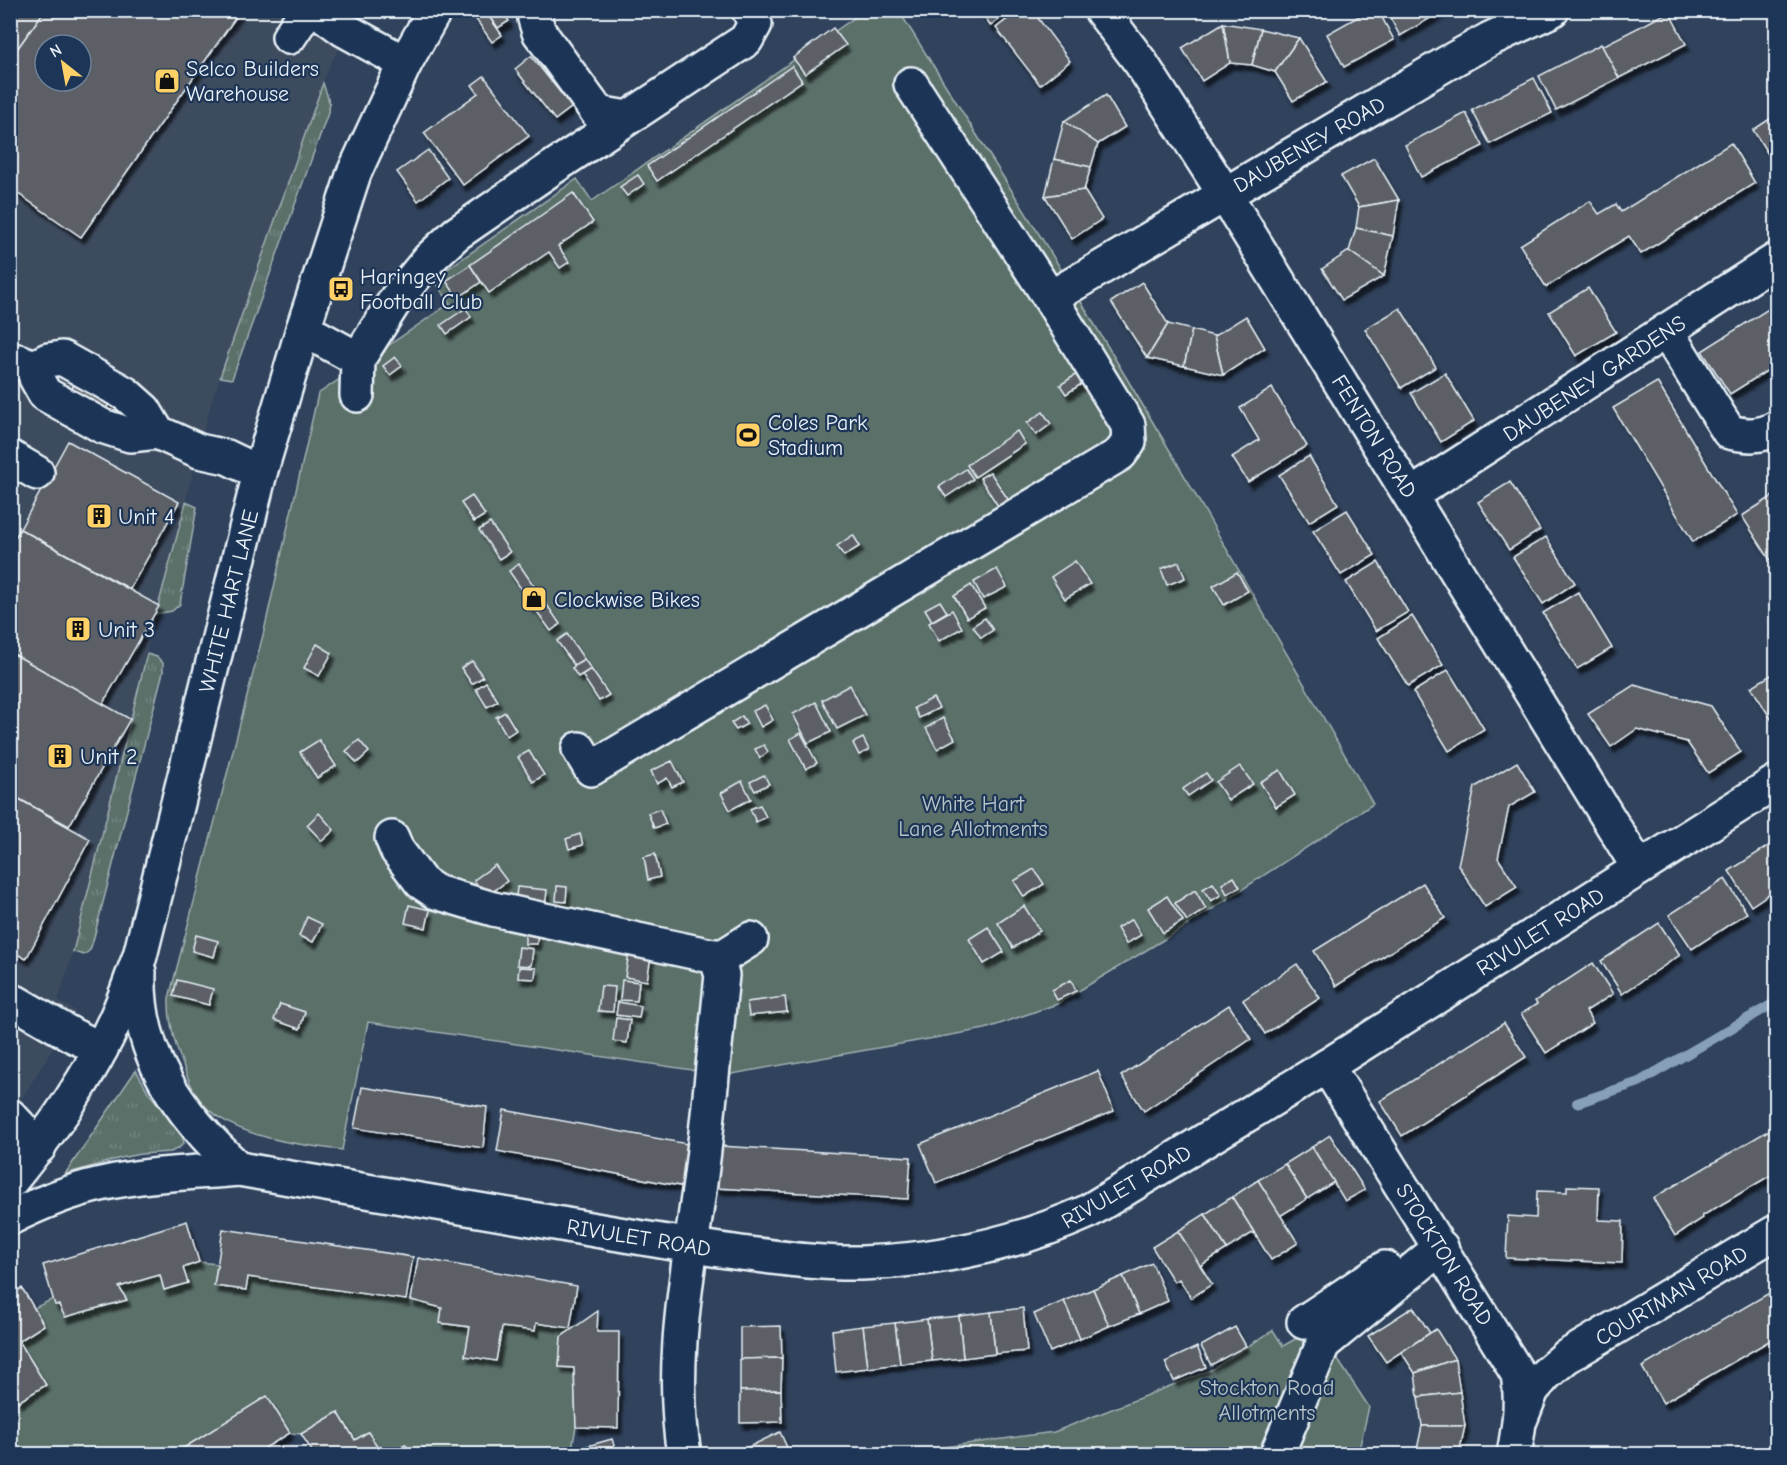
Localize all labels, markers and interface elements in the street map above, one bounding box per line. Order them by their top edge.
north arrow [33,33,93,93]
text: N [47,41,65,61]
place label: Selco Builders Warehouse [186,56,319,107]
shop icon: Selco Builders Warehouse [152,66,182,96]
street label: DAUBENEY ROAD [1229,91,1390,199]
place label: Haringey Football Club [360,264,482,315]
bus stop icon: Haringey Football Club [326,274,356,304]
street label: DAUBENEY GARDENS [1498,310,1691,448]
street label: FENTON ROAD [1326,370,1422,503]
place label: Coles Park Stadium [768,410,868,461]
sports icon: Coles Park Stadium [733,420,763,450]
building icon: Unit 4 [84,501,114,531]
place label: Unit 4 [118,504,175,530]
street label: WHITE HART LANE [194,507,264,696]
shop icon: Clockwise Bikes [519,584,549,614]
place label: Clockwise Bikes [554,587,700,613]
building icon: Unit 3 [63,614,93,644]
place label: Unit 3 [98,617,155,643]
building icon: Unit 2 [45,741,75,771]
place label: Unit 2 [80,744,138,770]
park label: White Hart Lane Allotments [898,791,1048,842]
street label: RIVULET ROAD [1472,882,1609,981]
street label: RIVULET ROAD [1057,1139,1196,1235]
street label: STOCKTON ROAD [1390,1179,1498,1330]
street label: RIVULET ROAD [565,1214,713,1262]
street label: COURTMAN ROAD [1591,1240,1752,1352]
park label: Stockton Road Allotments [1200,1375,1335,1426]

